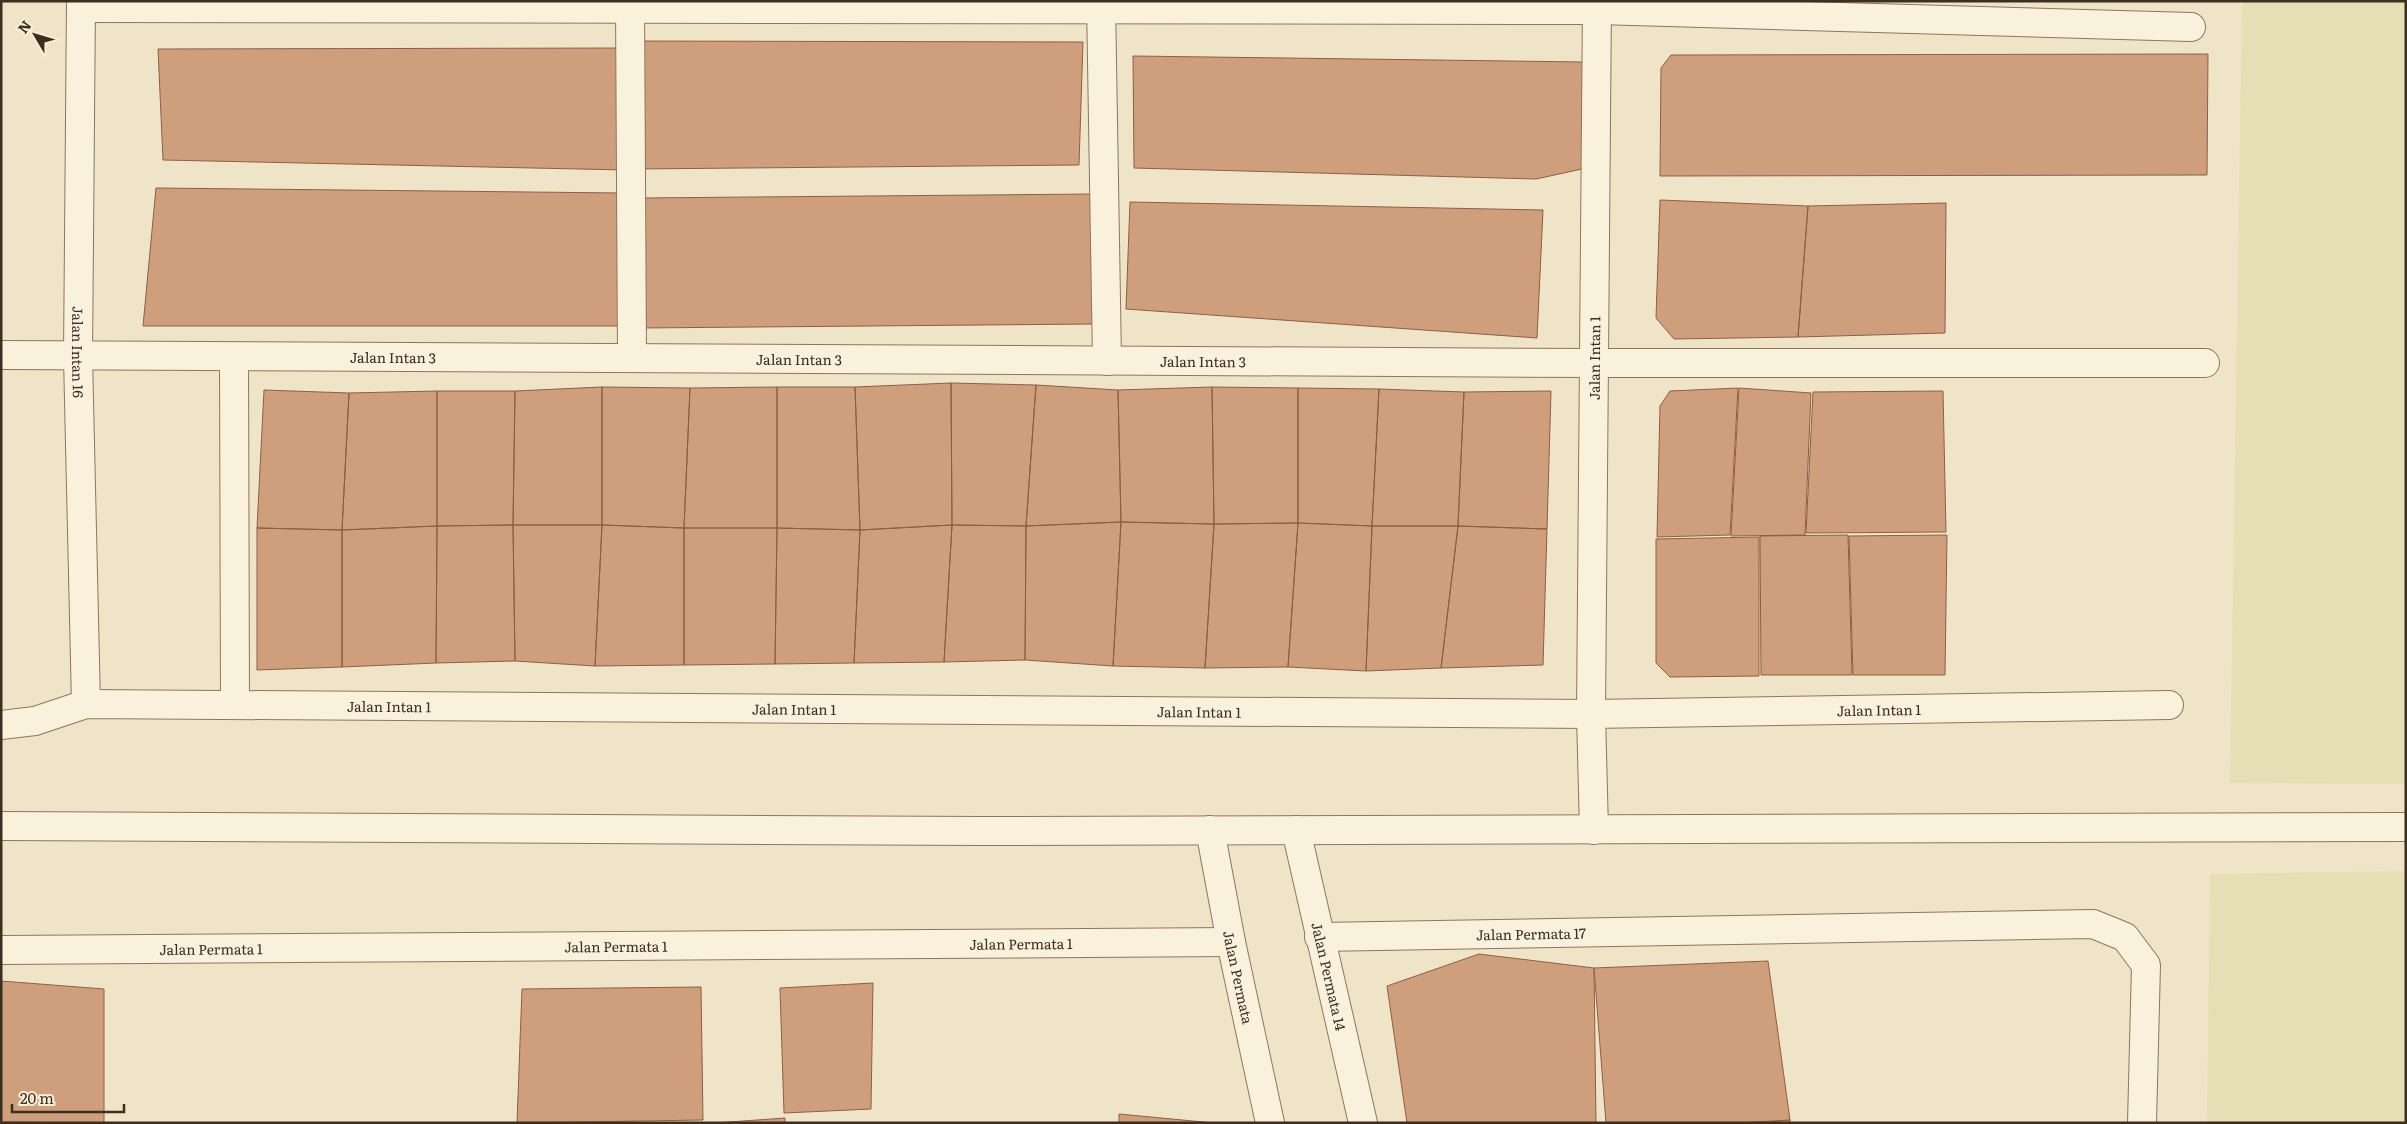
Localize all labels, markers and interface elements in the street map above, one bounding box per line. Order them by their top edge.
north arrow [10,10,60,60]
text: N [12,15,36,37]
street label: Jalan Intan 16 [68,306,89,399]
street label: Jalan Intan 1 [1584,316,1604,400]
street label: Jalan Intan 3 [350,347,436,367]
street label: Jalan Intan 3 [756,349,842,369]
street label: Jalan Intan 3 [1160,351,1246,371]
street label: Jalan Intan 1 [347,696,432,716]
street label: Jalan Intan 1 [752,698,837,719]
street label: Jalan Intan 1 [1837,699,1922,720]
street label: Jalan Intan 1 [1157,701,1242,722]
street label: Jalan Permata 14 [1307,920,1352,1033]
street label: Jalan Permata 17 [1476,923,1586,944]
street label: Jalan Permata [1219,929,1258,1026]
street label: Jalan Permata 1 [969,933,1073,954]
street label: Jalan Permata 1 [564,936,668,956]
street label: Jalan Permata 1 [159,938,263,959]
scale bar [12,1082,125,1114]
text: 20 m [20,1086,54,1109]

